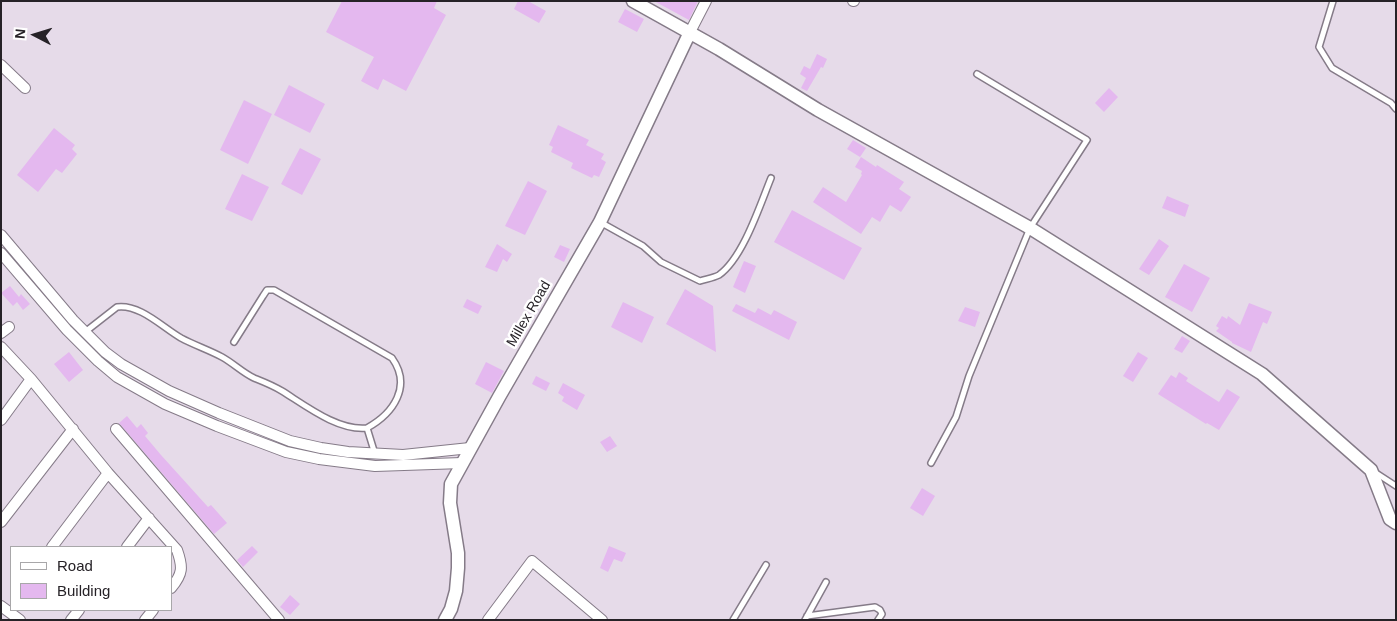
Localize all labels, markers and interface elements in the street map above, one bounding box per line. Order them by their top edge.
north arrow [10,10,60,60]
text: N [12,28,28,39]
street label: Millex Road [503,278,555,350]
legend [10,546,172,611]
text: Road [57,557,93,574]
text: Building [57,582,110,599]

